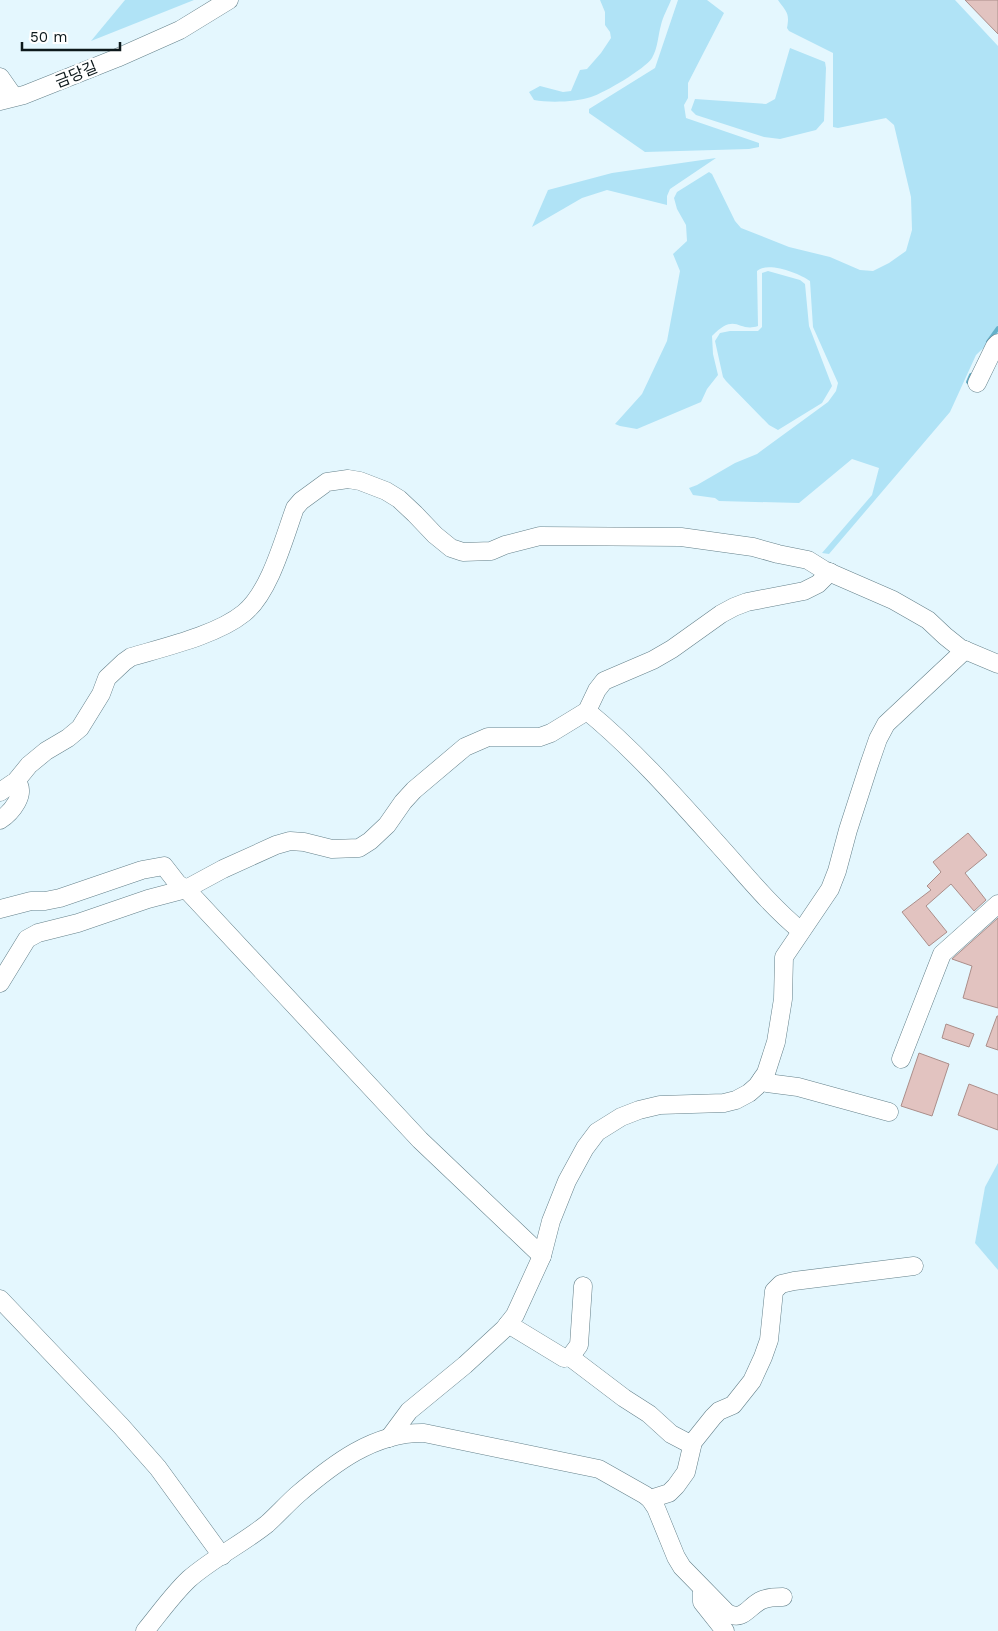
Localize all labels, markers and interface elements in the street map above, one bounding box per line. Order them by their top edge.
scale bar [22,20,120,52]
text: 50 m [30,28,67,46]
street label: 금당길 [52,57,100,92]

